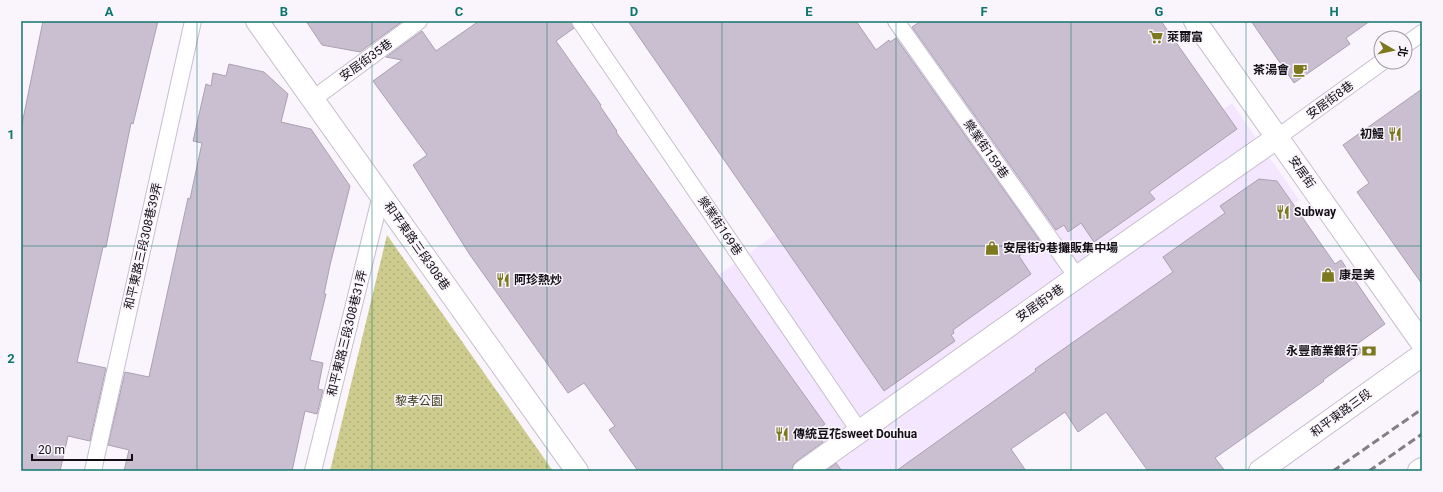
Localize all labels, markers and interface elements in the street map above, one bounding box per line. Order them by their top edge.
text: A [105,4,114,19]
text: B [280,4,288,19]
text: C [455,4,464,19]
text: D [630,4,638,19]
text: E [805,4,813,19]
text: F [980,4,988,19]
text: G [1155,4,1164,19]
text: H [1329,4,1339,19]
supermarket icon: 萊爾富 [1148,29,1164,45]
place label: 萊爾富 [1167,30,1203,44]
north arrow [1373,30,1413,70]
street label: 安居街35巷 [337,36,395,84]
text: 北 [1395,45,1410,58]
cafe icon: 茶湯會 [1292,62,1308,78]
place label: 茶湯會 [1253,63,1289,77]
street label: 安居街8巷 [1304,78,1356,122]
street label: 樂業街159巷 [961,117,1011,181]
restaurant icon: 初鰻 [1387,126,1403,142]
text: 1 [7,127,15,142]
place label: 初鰻 [1360,127,1384,141]
street label: 安居街 [1286,153,1318,191]
street label: 和平東路三段308巷39弄 [122,181,164,311]
street label: 樂業街169巷 [695,194,745,258]
street label: 和平東路三段308巷 [381,199,453,293]
restaurant icon: Subway [1275,204,1291,220]
place label: Subway [1294,205,1337,219]
shop icon: 安居街9巷攤販集中場 [984,240,1000,256]
place label: 安居街9巷攤販集中場 [1003,241,1118,255]
shop icon: 康是美 [1320,267,1336,283]
street label: 和平東路三段308巷31弄 [325,268,369,398]
place label: 康是美 [1339,268,1375,282]
restaurant icon: 阿珍熱炒 [495,272,511,288]
place label: 阿珍熱炒 [514,273,562,287]
street label: 安居街9巷 [1014,282,1066,324]
bank icon: 永豐商業銀行 [1361,343,1377,359]
place label: 永豐商業銀行 [1286,344,1358,358]
text: 2 [7,351,15,366]
street label: 和平東路三段 [1308,386,1374,440]
park label: 黎孝公園 [395,394,443,408]
restaurant icon: 傳統豆花sweet Douhua [774,426,790,442]
place label: 傳統豆花sweet Douhua [793,427,918,441]
scale bar [32,436,132,462]
text: 20 m [38,443,65,457]

